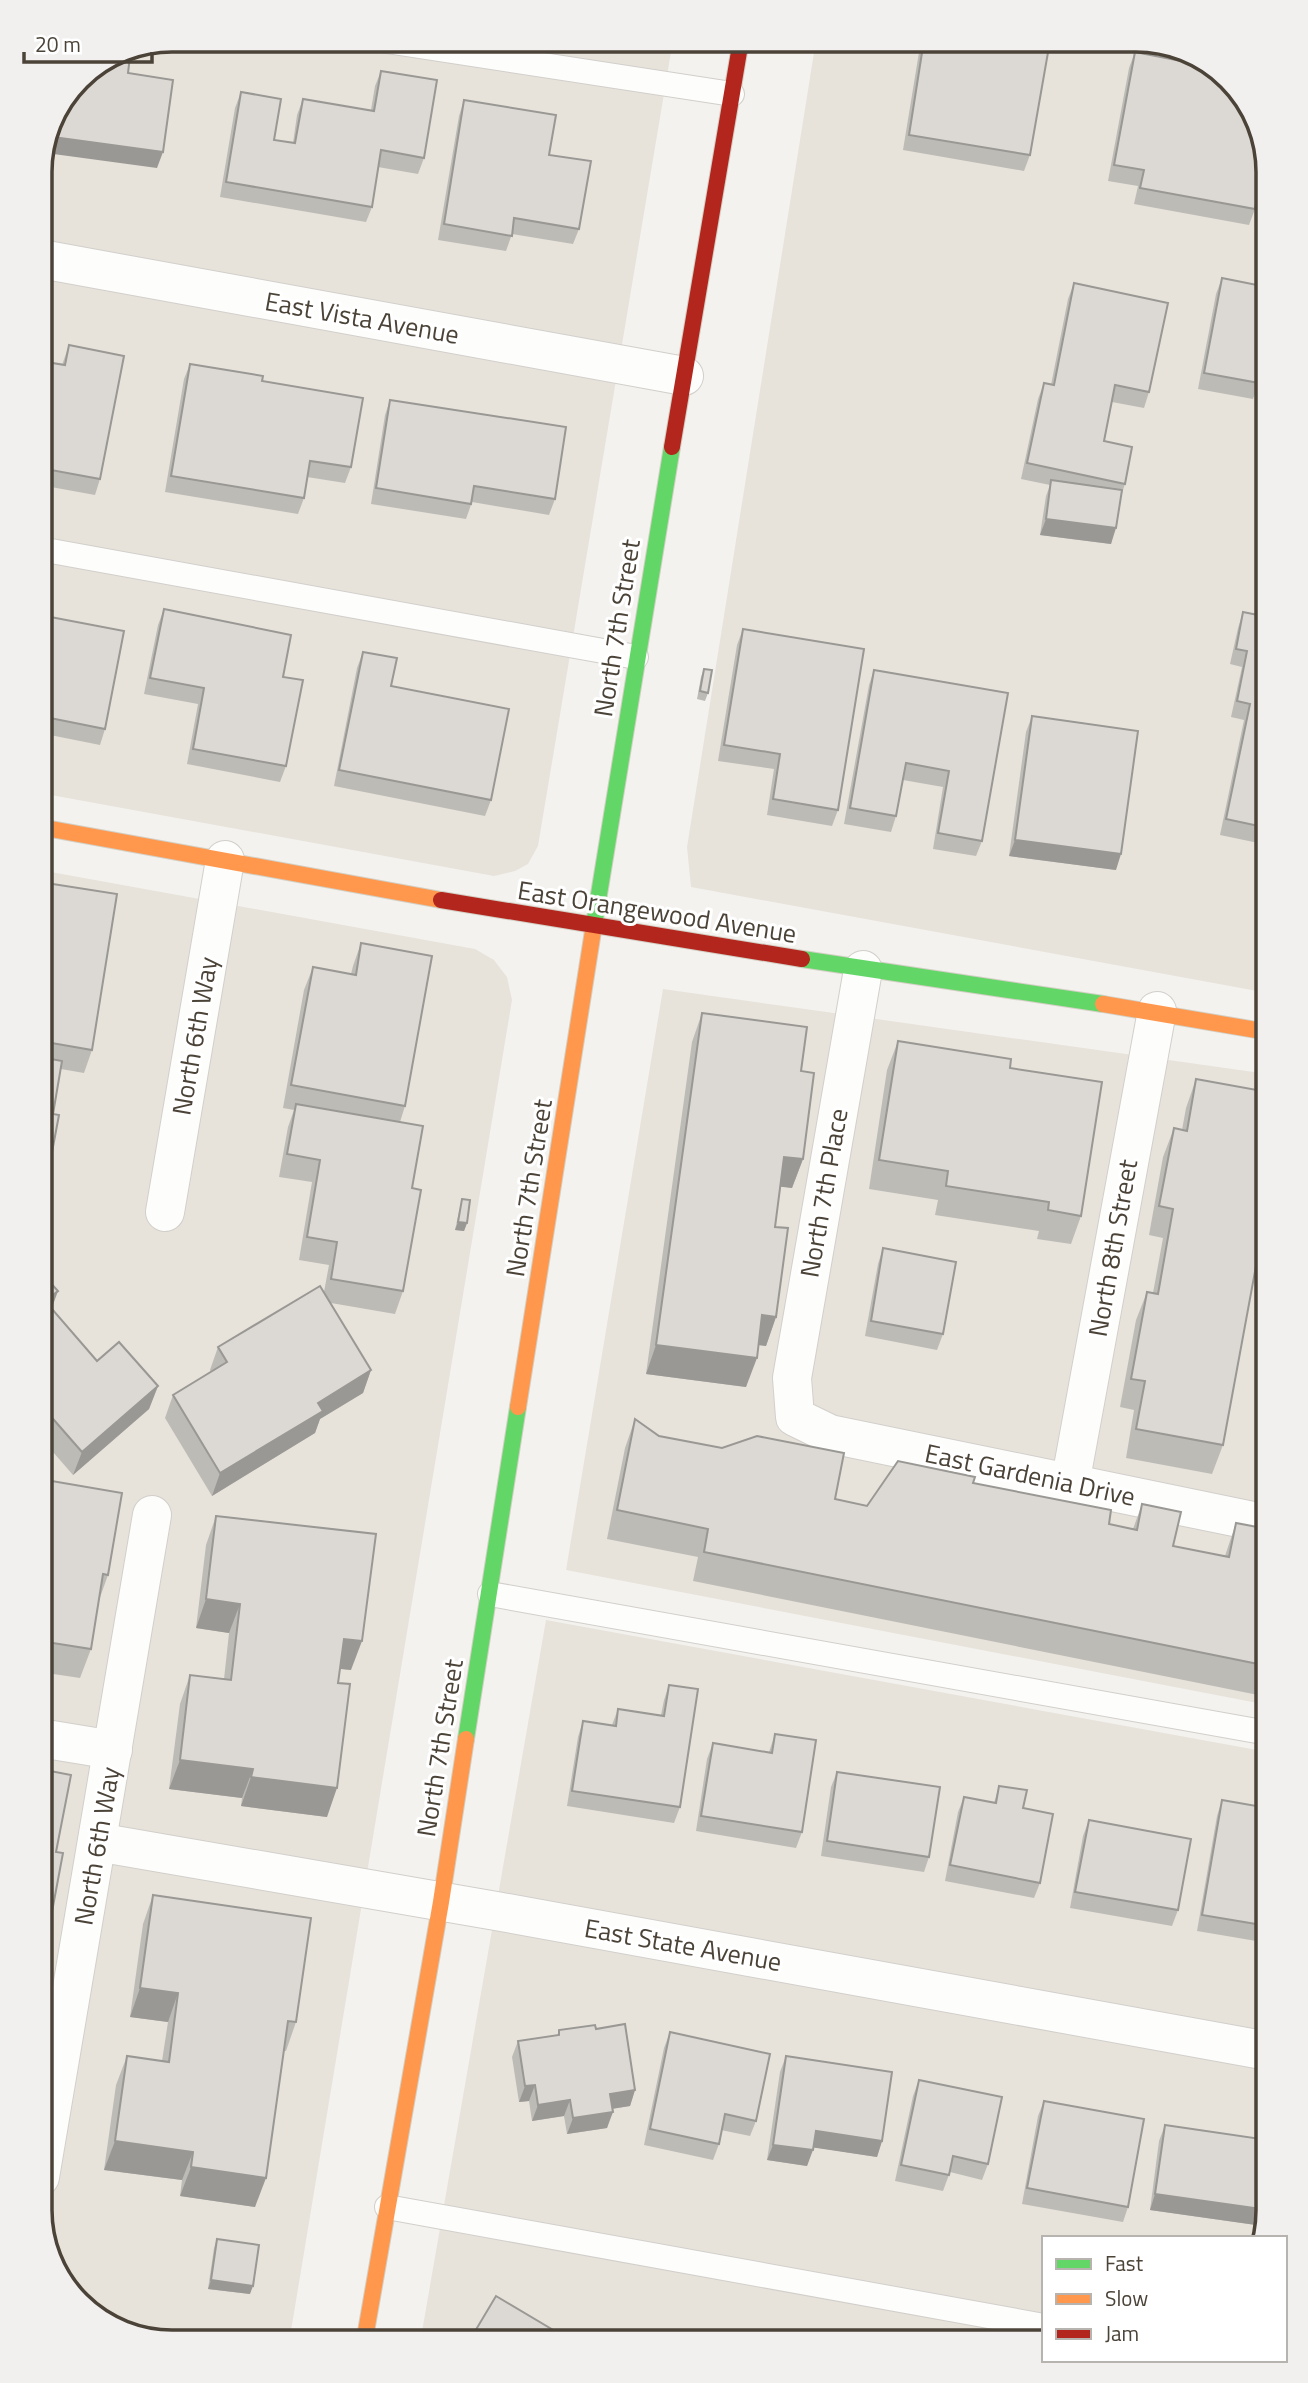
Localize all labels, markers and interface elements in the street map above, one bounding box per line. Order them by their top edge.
scale bar [24,21,152,65]
text: 20 m [35,28,81,60]
street label: East Vista Avenue [262,281,462,354]
street label: North 7th Street [583,536,650,720]
street label: East Orangewood Avenue [515,870,799,953]
street label: North 6th Way [161,954,228,1118]
street label: North 7th Street [495,1096,562,1280]
street label: North 7th Place [789,1105,858,1281]
street label: North 8th Street [1078,1156,1147,1340]
street label: East Gardenia Drive [921,1433,1139,1516]
street label: North 7th Street [406,1656,473,1840]
street label: North 6th Way [63,1764,130,1928]
street label: East State Avenue [581,1908,785,1981]
legend [1042,2236,1287,2362]
text: Fast [1105,2247,1144,2279]
text: Slow [1105,2282,1148,2314]
text: Jam [1105,2317,1139,2349]

